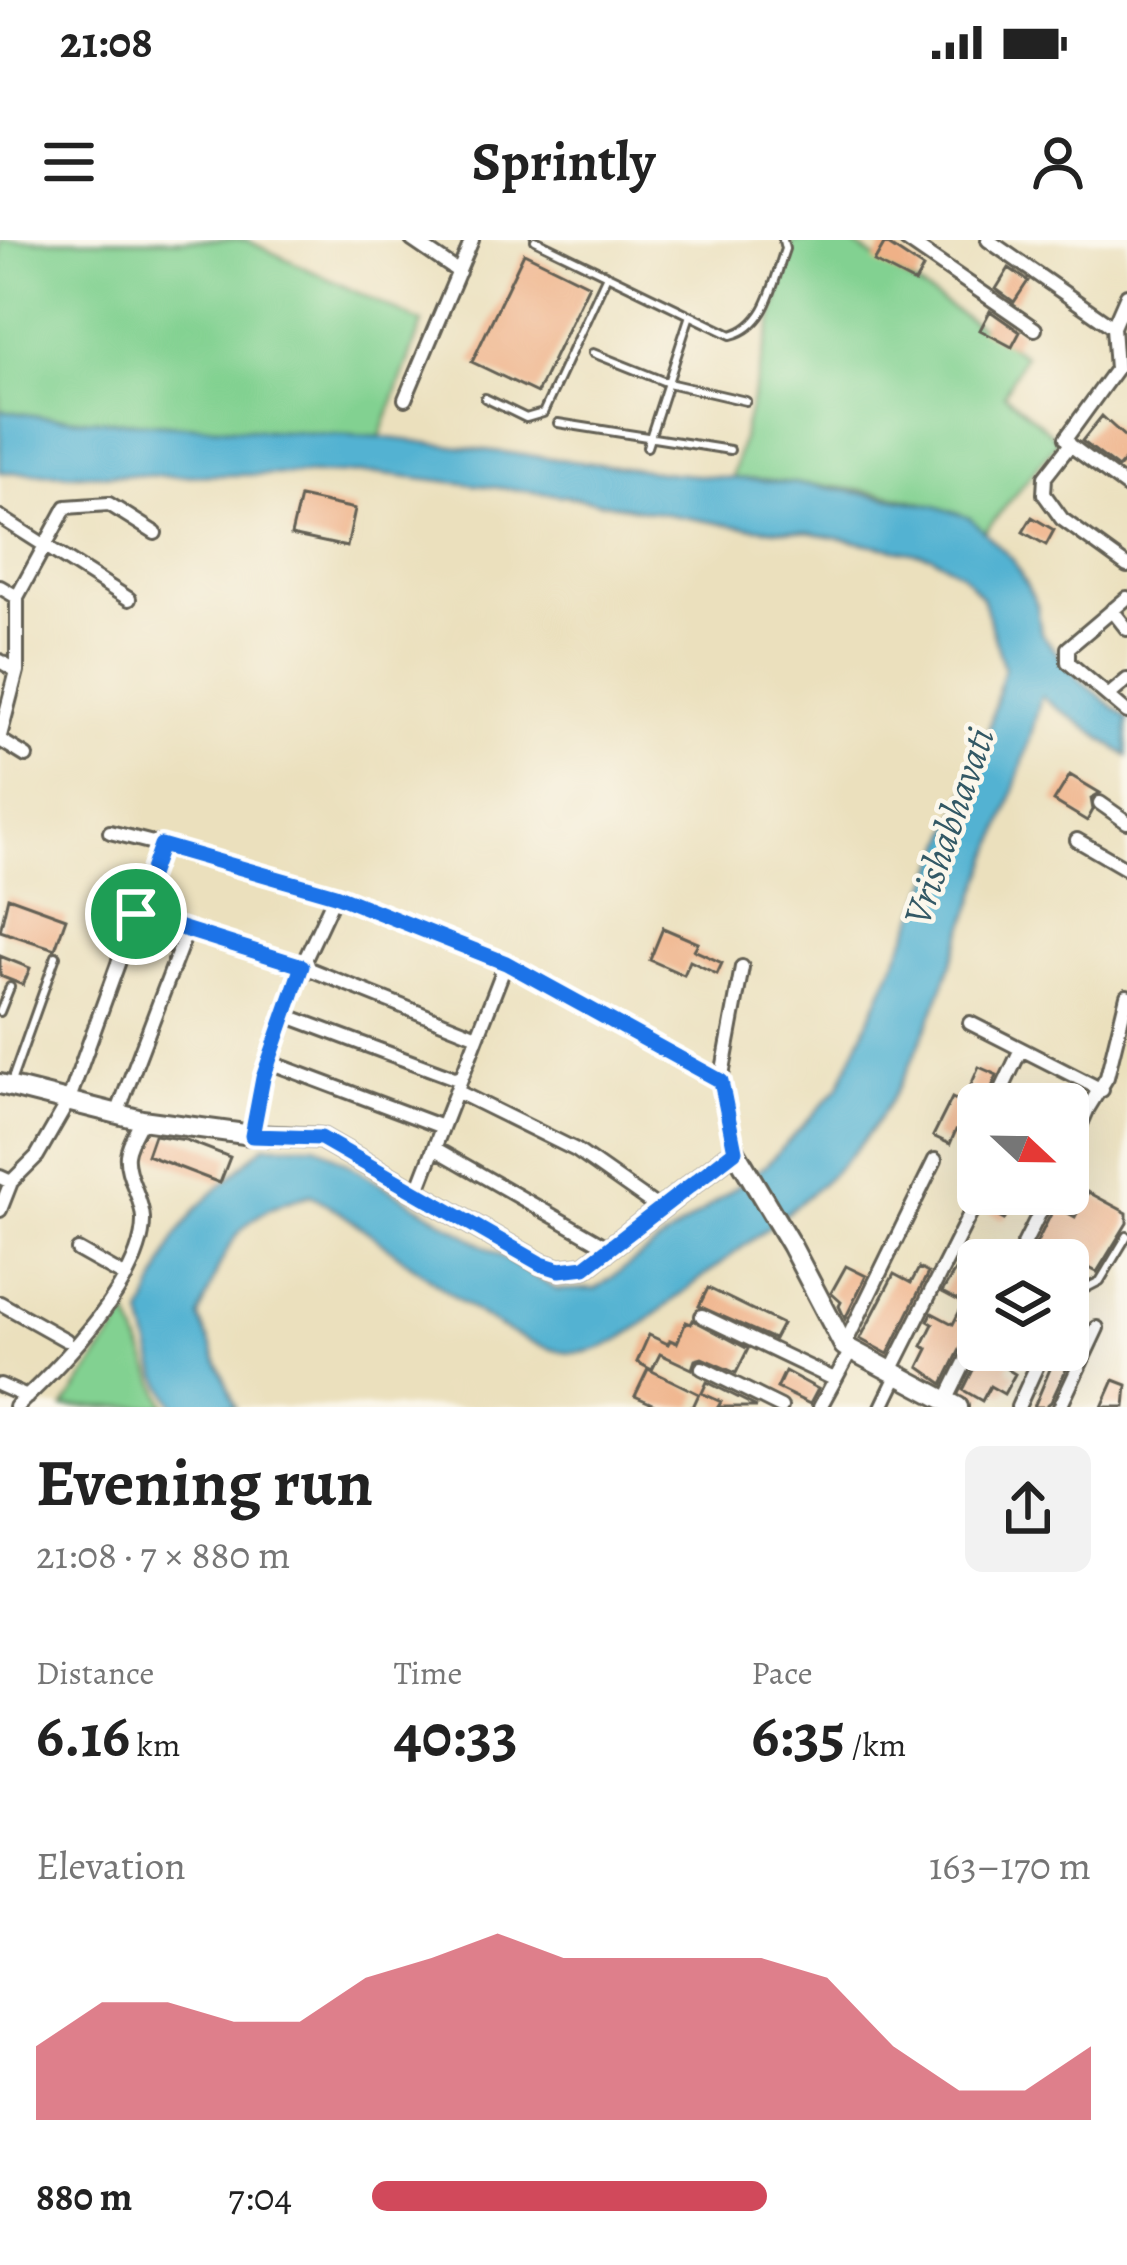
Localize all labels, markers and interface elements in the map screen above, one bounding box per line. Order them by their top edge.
text: 21:08 [60,11,153,73]
text: Sprintly [472,125,655,199]
icon: menu [36,129,102,195]
icon: person [1025,129,1091,195]
water label: Vrishabhavati [890,720,1007,932]
pin [85,863,187,965]
icon: arrive [103,881,169,947]
north arrow [957,1083,1089,1215]
map controls [957,1083,1089,1371]
button: layers [957,1239,1089,1371]
text: Evening run [36,1438,373,1528]
button: share [965,1446,1091,1572]
text: 21:08 · 7 × 880 m [36,1528,290,1581]
text: Distance [36,1650,154,1695]
text: Time [394,1650,462,1695]
text: Pace [751,1650,813,1695]
text: 6.16 [36,1695,130,1777]
text: 40:33 [394,1695,518,1777]
text: 6:35 [751,1695,845,1777]
text: km [130,1722,180,1767]
text: /km [845,1722,906,1767]
text: Elevation [36,1839,186,1892]
text: 163–170 m [929,1839,1091,1892]
text: 880 m [36,2170,133,2223]
text: 7:04 [228,2170,292,2223]

